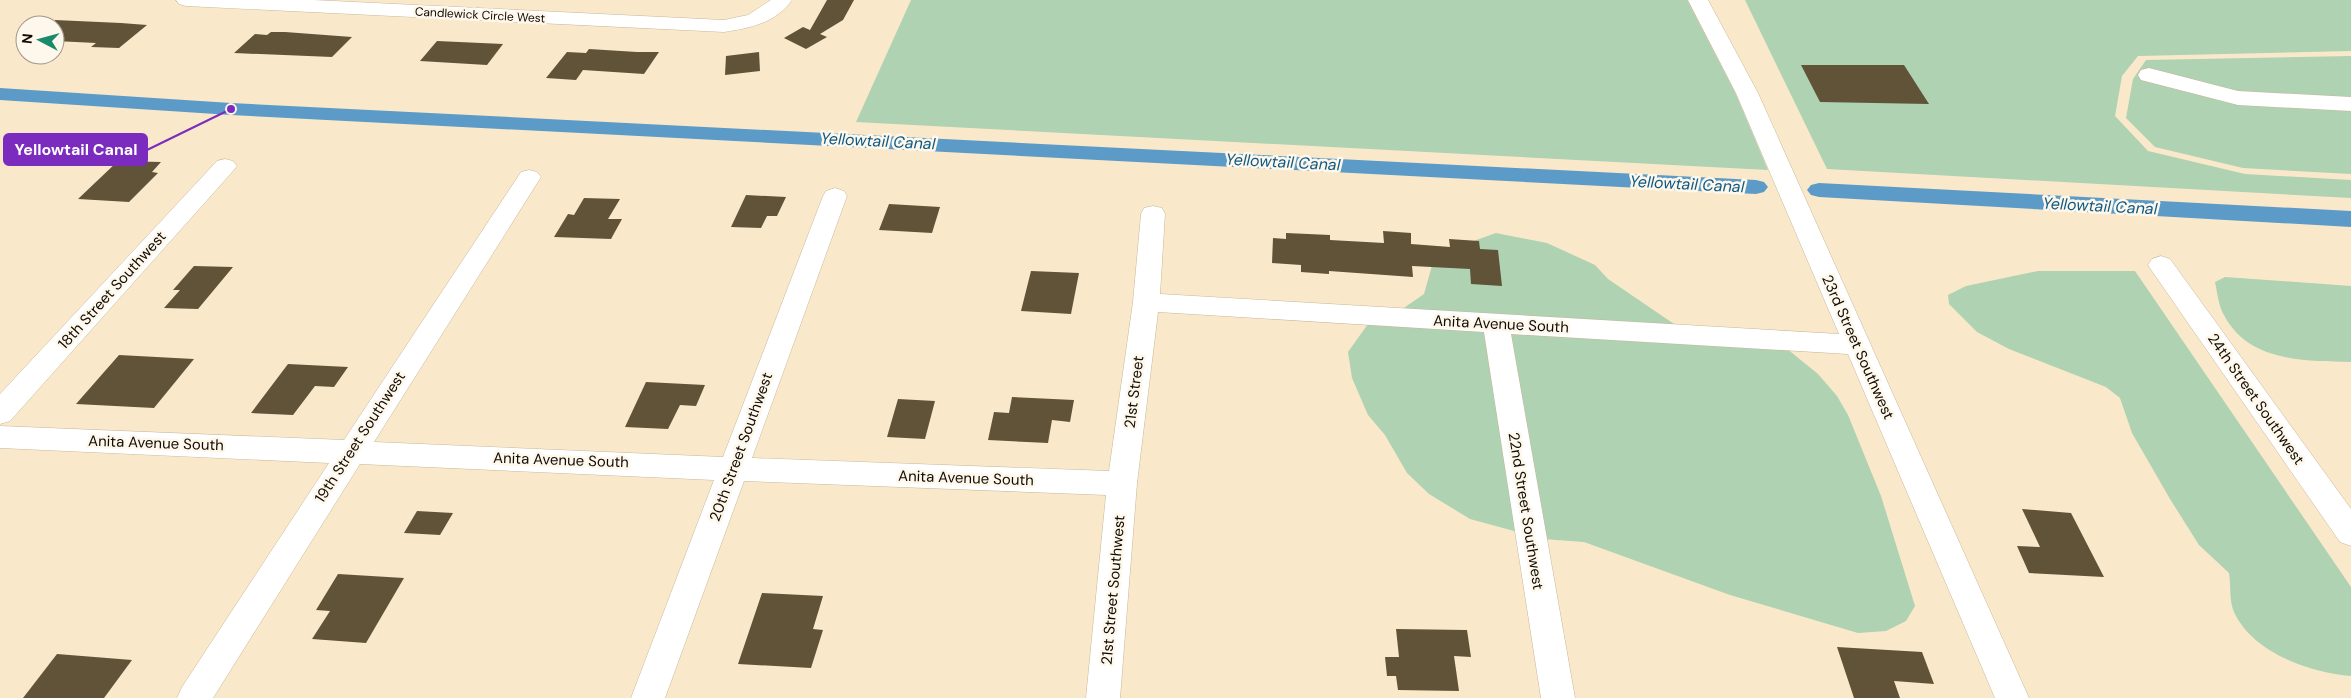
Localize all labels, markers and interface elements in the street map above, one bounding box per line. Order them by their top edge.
street label: Candlewick Circle West [414,4,546,26]
north arrow [15,15,65,65]
text: N [18,33,37,45]
water label: Yellowtail Canal [820,128,936,155]
callout: Yellowtail Canal [4,134,147,165]
text: Yellowtail Canal [15,139,137,160]
water label: Yellowtail Canal [1225,149,1341,176]
water label: Yellowtail Canal [1629,171,1745,198]
water label: Yellowtail Canal [2042,193,2158,220]
street label: 18th Street Southwest [54,227,170,353]
street label: 23rd Street Southwest [1817,272,1899,422]
street label: Anita Avenue South [1433,310,1569,338]
street label: 24th Street Southwest [2203,329,2309,469]
street label: 21st Street [1120,354,1148,429]
street label: 19th Street Southwest [310,367,410,506]
street label: 20th Street Southwest [705,370,777,524]
street label: Anita Avenue South [88,431,224,455]
street label: 22nd Street Southwest [1504,431,1548,591]
street label: Anita Avenue South [493,448,629,472]
street label: Anita Avenue South [898,466,1034,490]
street label: 21st Street Southwest [1096,514,1130,666]

